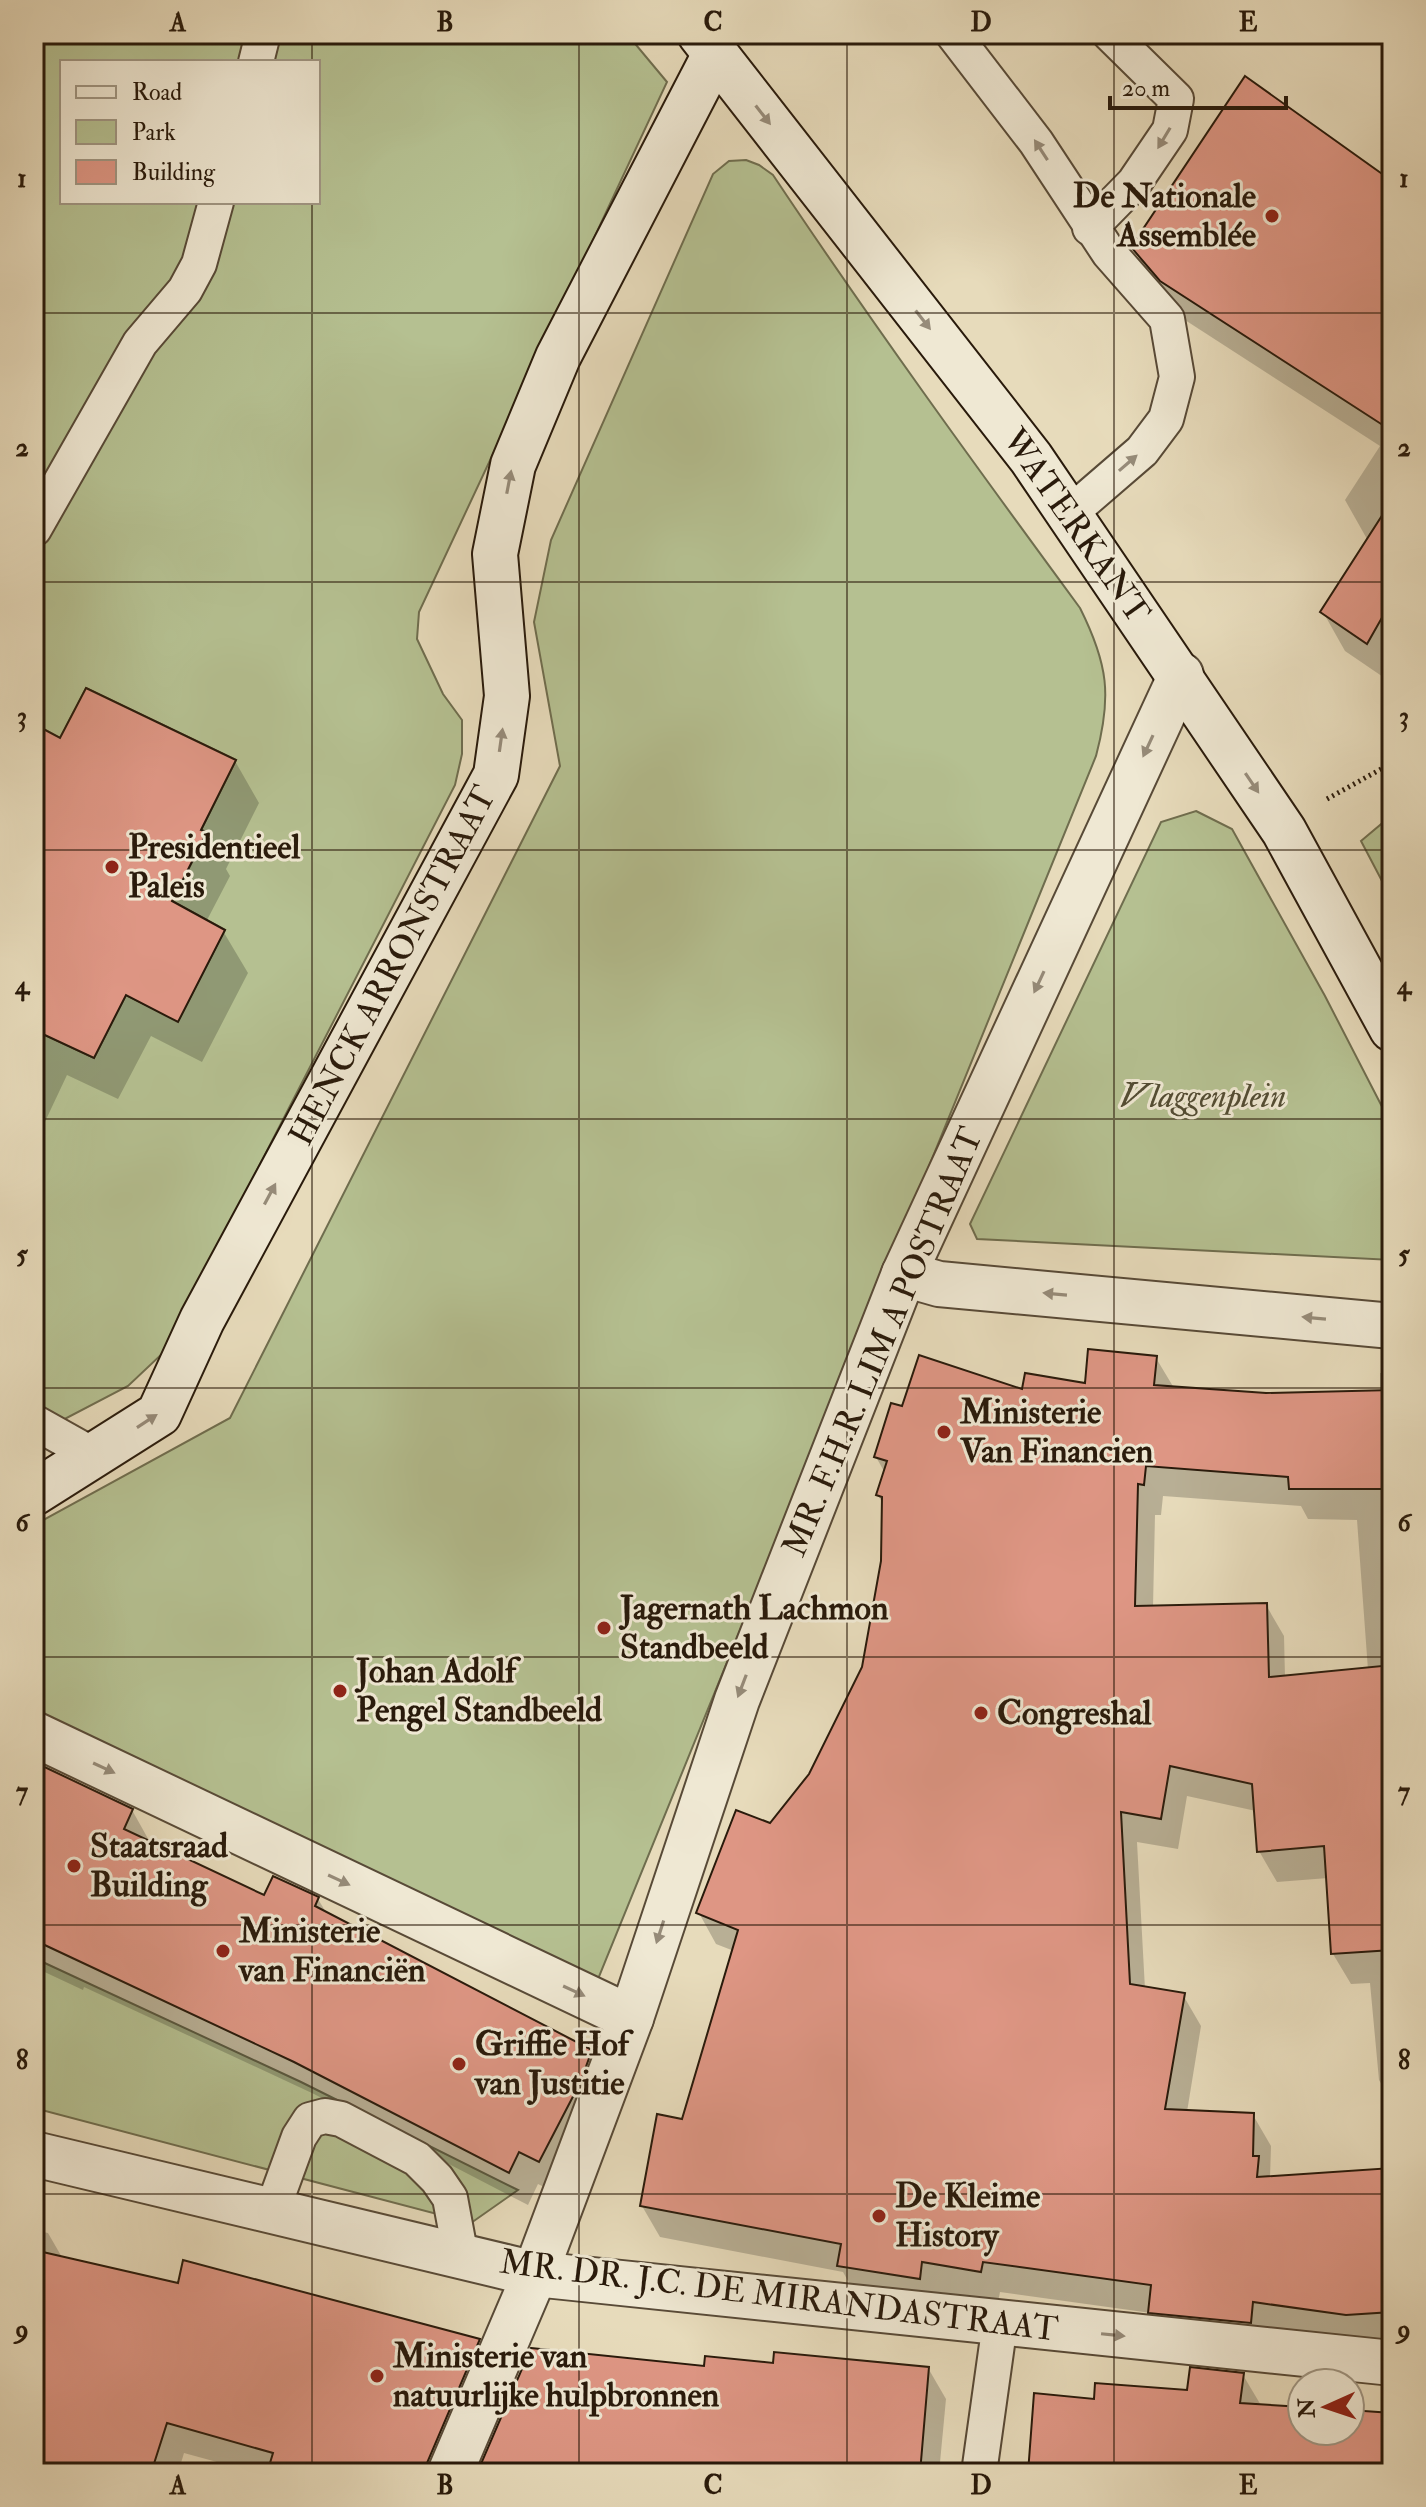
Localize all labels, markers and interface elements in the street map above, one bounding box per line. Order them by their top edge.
text: A [169,7,187,39]
text: B [436,7,454,39]
text: C [703,7,723,39]
text: D [970,7,992,39]
text: E [1239,7,1258,39]
legend [60,60,320,204]
scale bar [1110,60,1286,110]
text: 20 m [1122,73,1171,104]
text: Road [132,77,182,108]
one-way arrow [754,105,770,125]
text: Park [132,117,176,148]
one-way arrow [1157,127,1171,149]
one-way arrow [1034,139,1049,161]
text: Building [132,157,216,188]
text: 1 [17,163,27,195]
text: 1 [1399,163,1409,195]
place label: De Nationale Assemblée [1073,175,1257,257]
marker: De Nationale Assemblée [1263,207,1281,225]
one-way arrow [915,310,931,330]
street label: WATERKANT [992,419,1159,632]
text: 2 [15,432,29,464]
text: 2 [1397,432,1411,464]
one-way arrow [1117,455,1137,472]
one-way arrow [503,469,516,494]
text: 3 [17,701,27,733]
text: 3 [1399,701,1409,733]
one-way arrow [495,727,508,752]
one-way arrow [1141,734,1155,758]
one-way arrow [1244,772,1259,793]
street label: HENCK ARRONSTRAAT [280,779,506,1153]
place label: Presidentieel Paleis [128,826,301,908]
marker: Presidentieel Paleis [103,858,121,876]
text: 4 [14,970,31,1002]
one-way arrow [1032,970,1046,994]
text: 4 [1396,970,1413,1002]
park label: Vlaggenplein [1120,1075,1286,1118]
street label: MR. F.H.R. LIM A POSTRAAT [773,1121,993,1563]
one-way arrow [262,1183,276,1205]
text: 5 [16,1239,28,1271]
text: 5 [1398,1239,1410,1271]
one-way arrow [1043,1288,1068,1301]
one-way arrow [1301,1312,1326,1325]
place label: Ministerie Van Financien [959,1391,1154,1473]
one-way arrow [137,1414,158,1429]
marker: Ministerie Van Financien [935,1423,953,1441]
text: 6 [15,1507,30,1539]
text: 6 [1397,1507,1412,1539]
place label: Jagernath Lachmon Standbeeld [618,1587,889,1669]
marker: Jagernath Lachmon Standbeeld [595,1619,613,1637]
place label: Johan Adolf Pengel Standbeeld [354,1650,602,1732]
one-way arrow [736,1674,749,1698]
marker: Johan Adolf Pengel Standbeeld [331,1682,349,1700]
place label: Congreshal [997,1692,1152,1735]
marker: Congreshal [972,1704,990,1722]
one-way arrow [93,1761,116,1775]
text: 7 [16,1776,28,1808]
text: 7 [1398,1776,1410,1808]
place label: Staatsraad Building [90,1825,228,1907]
marker: Staatsraad Building [65,1857,83,1875]
one-way arrow [328,1873,351,1887]
place label: Ministerie van Financiën [238,1910,426,1992]
one-way arrow [653,1920,665,1944]
marker: Ministerie van Financiën [214,1942,232,1960]
one-way arrow [562,1984,586,1998]
place label: Griffie Hof van Justitie [474,2023,634,2105]
text: 8 [16,2045,28,2077]
text: 8 [1398,2045,1410,2077]
marker: Griffie Hof van Justitie [450,2055,468,2073]
place label: De Kleime History [895,2175,1041,2257]
marker: De Kleime History [870,2207,888,2225]
street label: MR. DR. J.C. DE MIRANDASTRAAT [498,2240,1060,2352]
text: 9 [12,2314,29,2346]
text: 9 [1394,2314,1411,2346]
one-way arrow [1101,2328,1126,2341]
place label: Ministerie van natuurlijke hulpbronnen [392,2335,720,2417]
marker: Ministerie van natuurlijke hulpbronnen [368,2367,386,2385]
north arrow [1286,2367,1366,2447]
text: N [1293,2397,1322,2420]
text: A [169,2470,187,2502]
text: B [436,2470,454,2502]
text: C [703,2470,723,2502]
text: D [970,2470,992,2502]
text: E [1239,2470,1258,2502]

